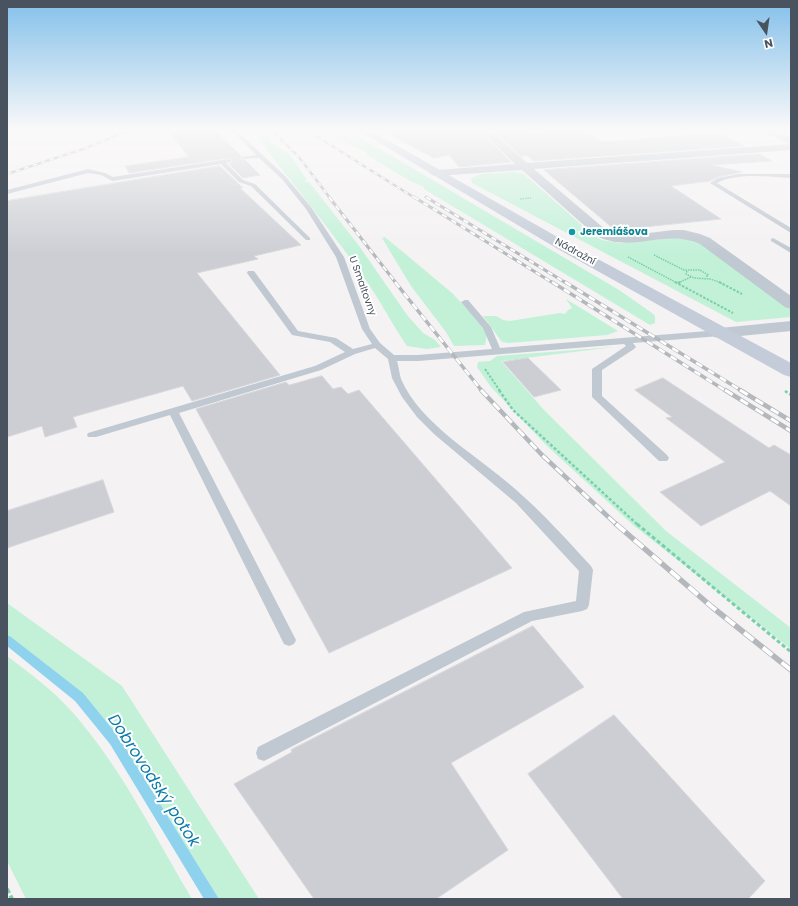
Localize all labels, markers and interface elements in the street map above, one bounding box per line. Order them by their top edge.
north arrow [746,12,786,52]
text: N [763,35,775,52]
place label: Jeremiášova [580,226,648,238]
marker: Jeremiášova [567,227,577,237]
street label: Nádražní [553,236,597,268]
street label: U Smaltovny [346,255,378,317]
water label: Dobrovodský potok [103,711,203,851]

